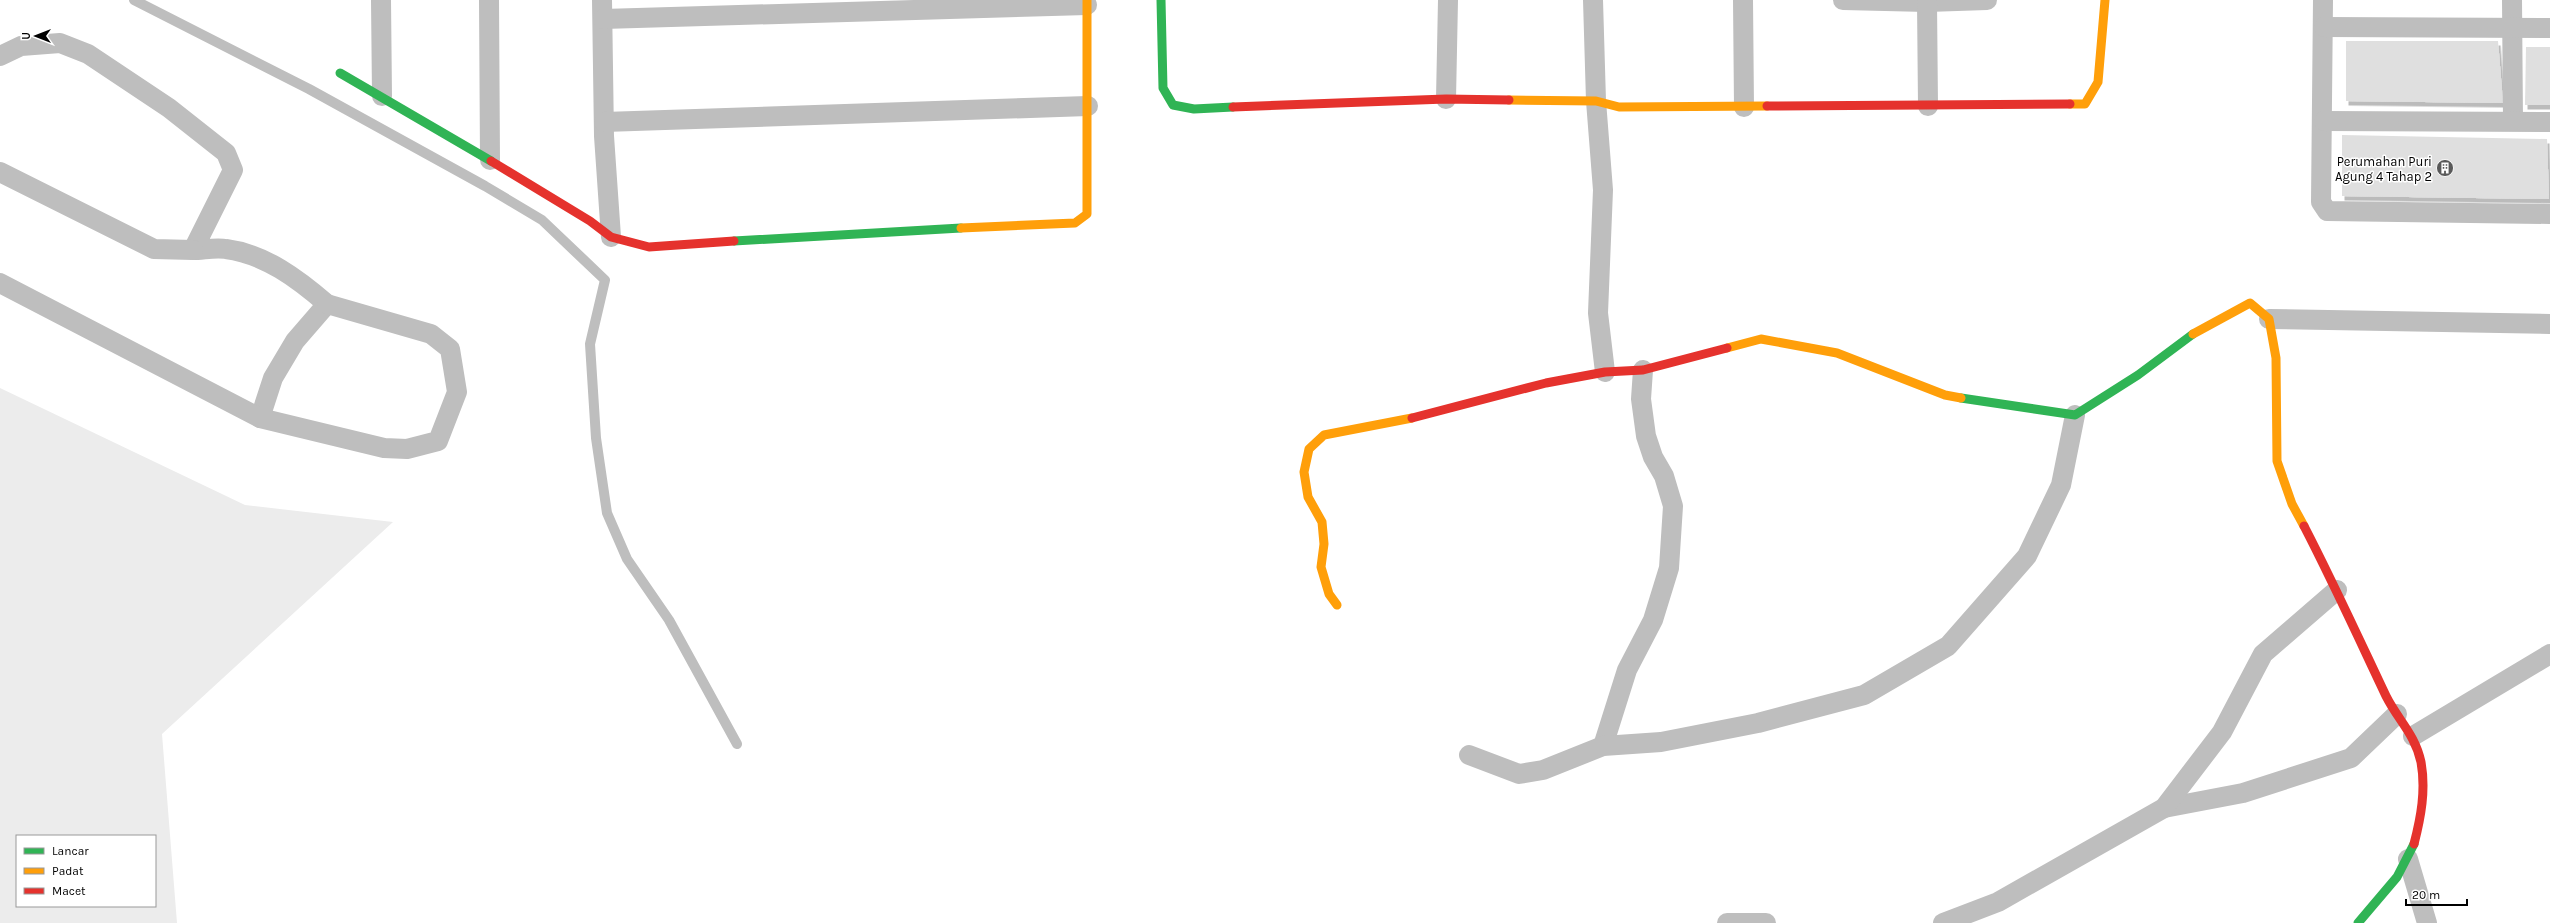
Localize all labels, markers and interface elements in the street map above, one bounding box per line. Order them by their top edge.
north arrow [16,16,56,56]
text: U [20,32,33,40]
place label: Perumahan Puri Agung 4 Tahap 2 [2335,154,2432,184]
building icon: Perumahan Puri Agung 4 Tahap 2 [2435,158,2455,178]
legend [16,835,156,907]
text: Lancar [52,844,89,858]
text: Padat [52,864,84,878]
scale bar [2406,881,2467,907]
text: Macet [52,884,86,898]
text: 20 m [2412,888,2440,902]

